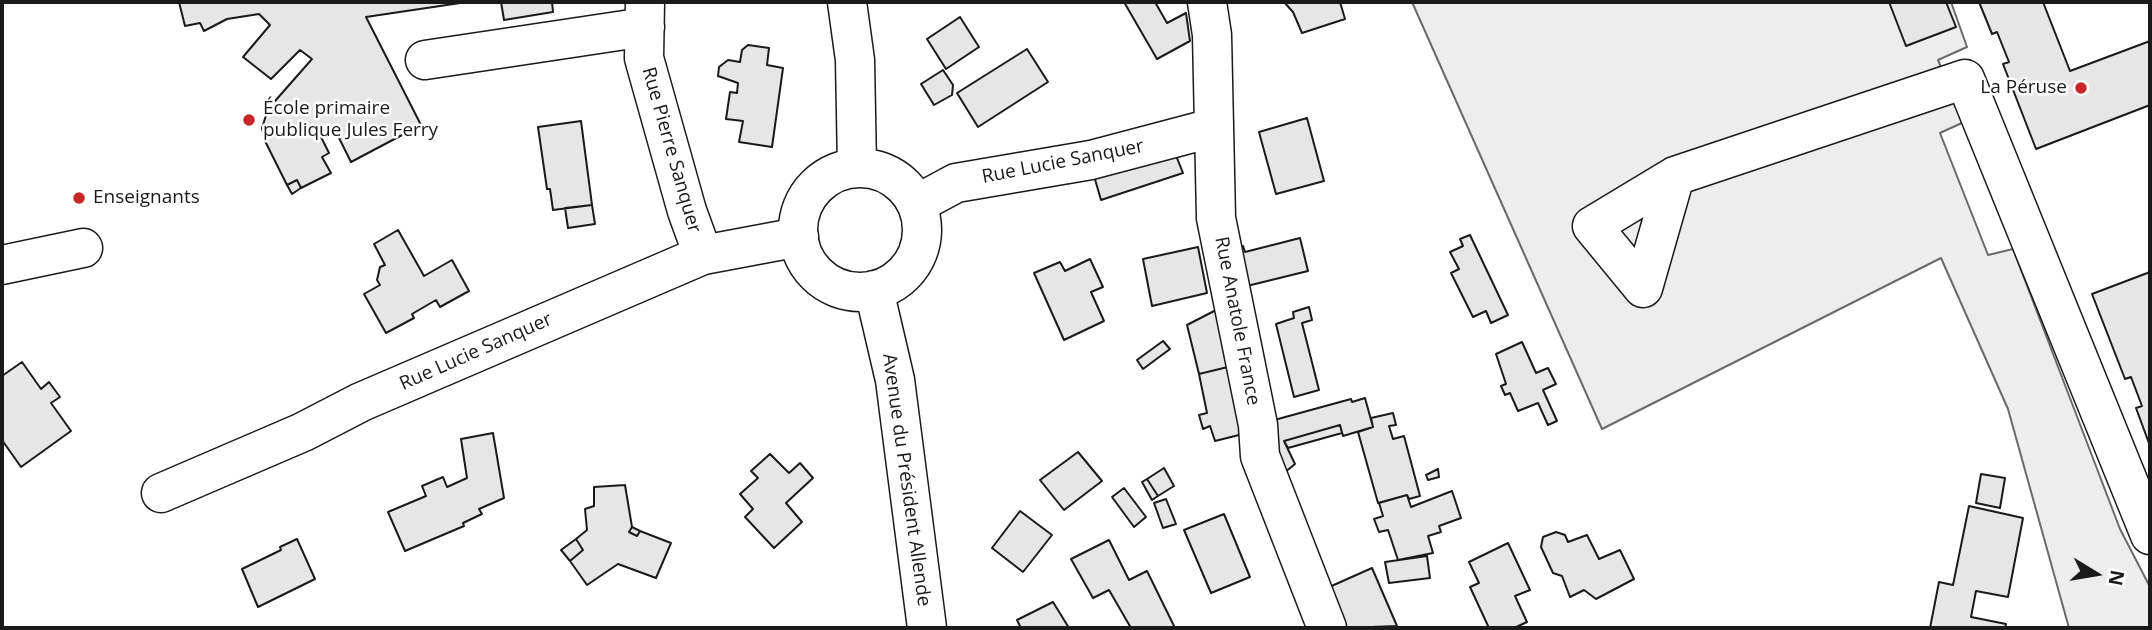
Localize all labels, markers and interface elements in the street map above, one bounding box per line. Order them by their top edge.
street label: Rue Pierre Sanquer [636,65,706,235]
place label: La Péruse [1980,77,2067,99]
marker: La Péruse [2073,80,2089,96]
place label: École primaire publique Jules Ferry [263,98,438,142]
marker: École primaire publique Jules Ferry [241,112,257,128]
street label: Rue Lucie Sanquer [980,135,1146,189]
place label: Enseignants [93,187,200,209]
marker: Enseignants [71,190,87,206]
street label: Rue Anatole France [1209,235,1265,407]
street label: Rue Lucie Sanquer [396,308,556,396]
street label: Avenue du Président Allende [877,352,935,608]
north arrow [2061,539,2131,609]
text: N [2102,568,2131,588]

